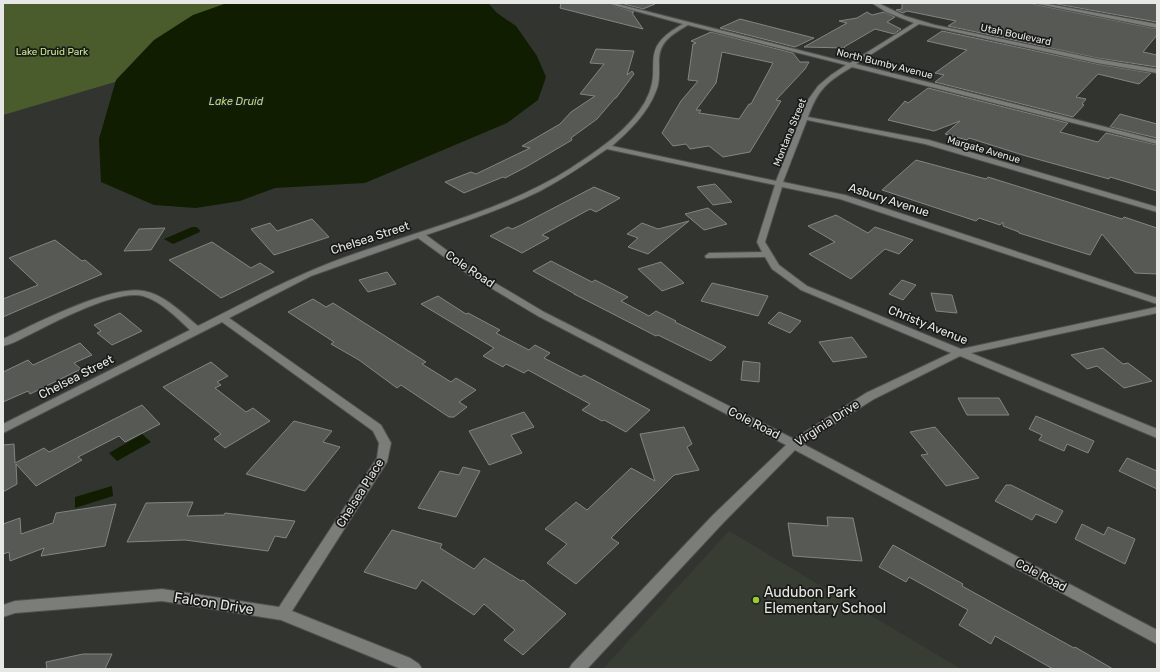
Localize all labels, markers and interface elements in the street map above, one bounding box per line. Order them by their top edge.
street label: Utah Boulevard [979,22,1052,48]
park label: Lake Druid Park [16,46,89,58]
street label: North Bumby Avenue [835,46,935,82]
water label: Lake Druid [209,95,264,108]
street label: Montana Street [771,97,809,168]
street label: Margate Avenue [946,134,1022,166]
street label: Asbury Avenue [847,180,931,220]
street label: Chelsea Street [329,219,411,257]
street label: Cole Road [443,248,497,290]
street label: Christy Avenue [886,303,970,347]
street label: Chelsea Street [36,352,116,402]
street label: Virginia Drive [792,397,862,449]
street label: Cole Road [726,404,782,442]
street label: Chelsea Place [333,456,387,530]
street label: Cole Road [1013,556,1069,594]
place label: Audubon Park Elementary School [764,584,886,617]
street label: Falcon Drive [173,589,255,618]
marker: Audubon Park Elementary School [751,595,761,605]

